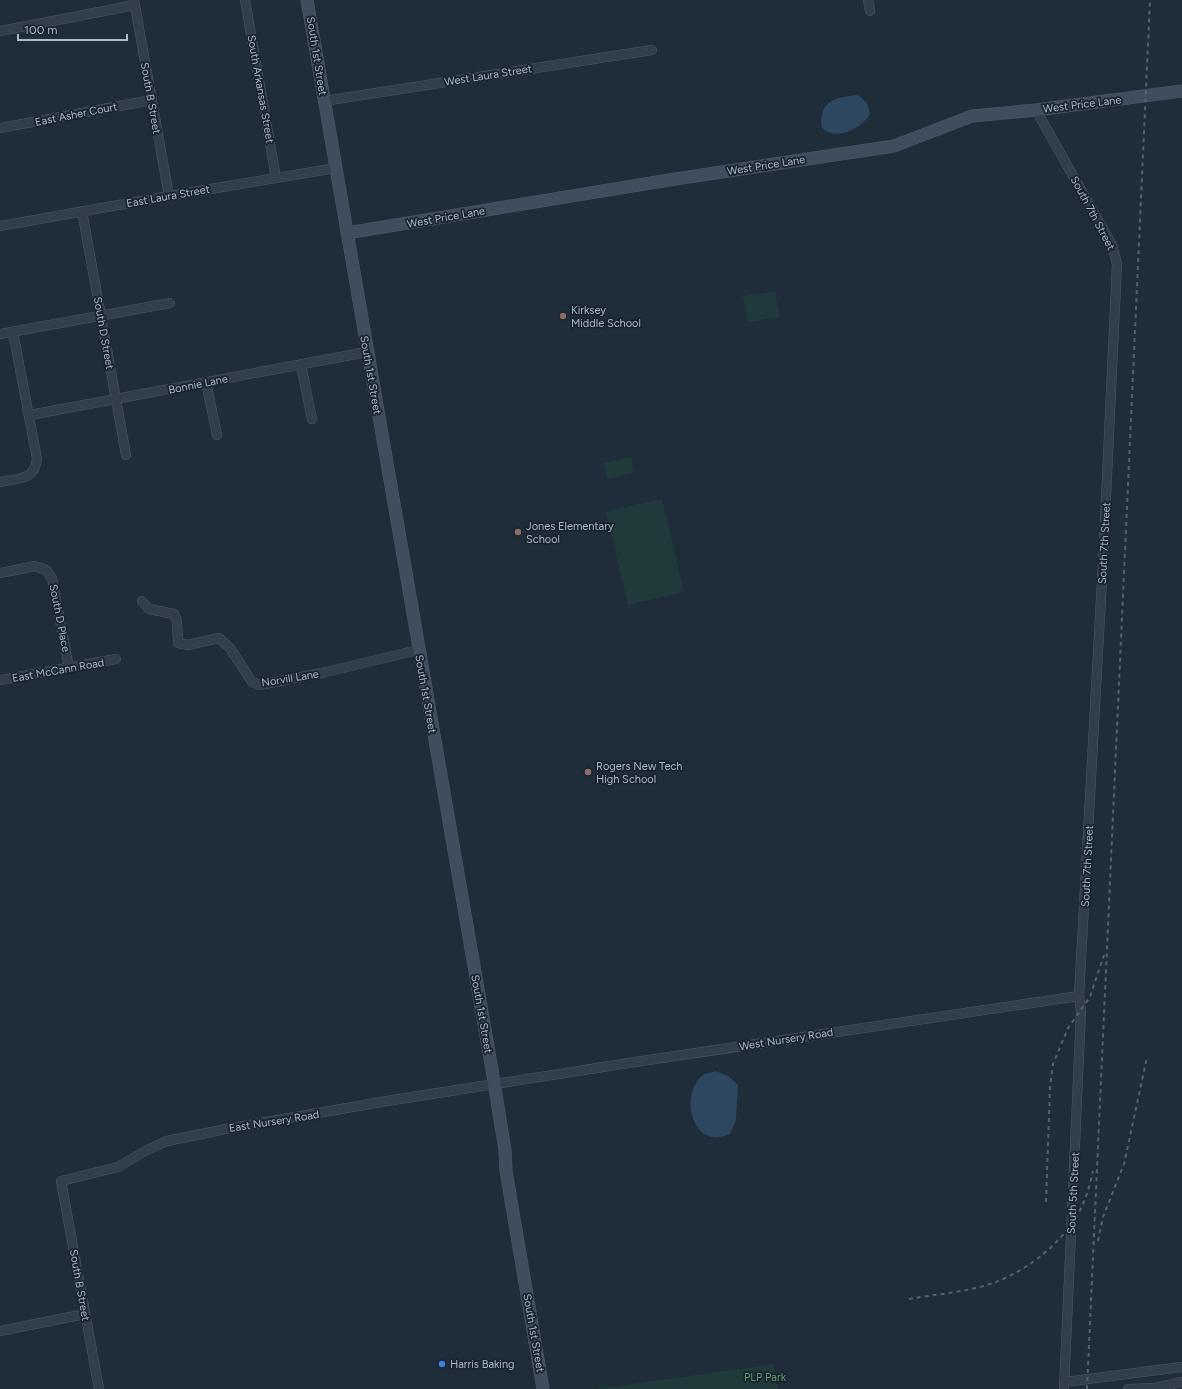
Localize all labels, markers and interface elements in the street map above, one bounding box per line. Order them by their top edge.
scale bar [18,16,127,42]
street label: South 1st Street [304,16,329,96]
text: 100 m [24,23,58,37]
street label: South Arkansas Street [245,34,276,144]
street label: South B Street [138,61,163,135]
street label: West Laura Street [443,62,533,89]
street label: West Price Lane [1042,93,1122,116]
street label: East Asher Court [34,100,118,129]
street label: West Price Lane [726,153,806,178]
street label: South 7th Street [1068,174,1118,252]
street label: East Laura Street [125,183,211,210]
street label: West Price Lane [406,204,486,231]
street label: South D Street [91,296,116,370]
place label: Kirksey Middle School [571,304,641,330]
marker: Kirksey Middle School [558,311,568,321]
street label: South 1st Street [357,335,384,415]
street label: Bonnie Lane [167,372,229,397]
street label: South 7th Street [1096,502,1113,584]
place label: Jones Elementary School [526,520,614,546]
marker: Jones Elementary School [513,527,523,537]
street label: South D Place [47,583,72,653]
street label: South 1st Street [412,654,439,734]
street label: East McCann Road [11,656,105,685]
street label: Norvill Lane [260,668,320,689]
place label: Rogers New Tech High School [596,760,683,786]
marker: Rogers New Tech High School [583,767,593,777]
street label: South 7th Street [1079,825,1096,907]
street label: South 1st Street [468,974,495,1054]
street label: West Nursery Road [738,1026,834,1053]
street label: East Nursery Road [228,1108,320,1135]
street label: South 5th Street [1065,1152,1082,1235]
street label: South B Street [67,1248,92,1322]
street label: South 1st Street [520,1293,547,1373]
place label: Harris Baking [450,1358,515,1371]
marker: Harris Baking [437,1359,447,1369]
park label: PLP Park [744,1371,787,1384]

